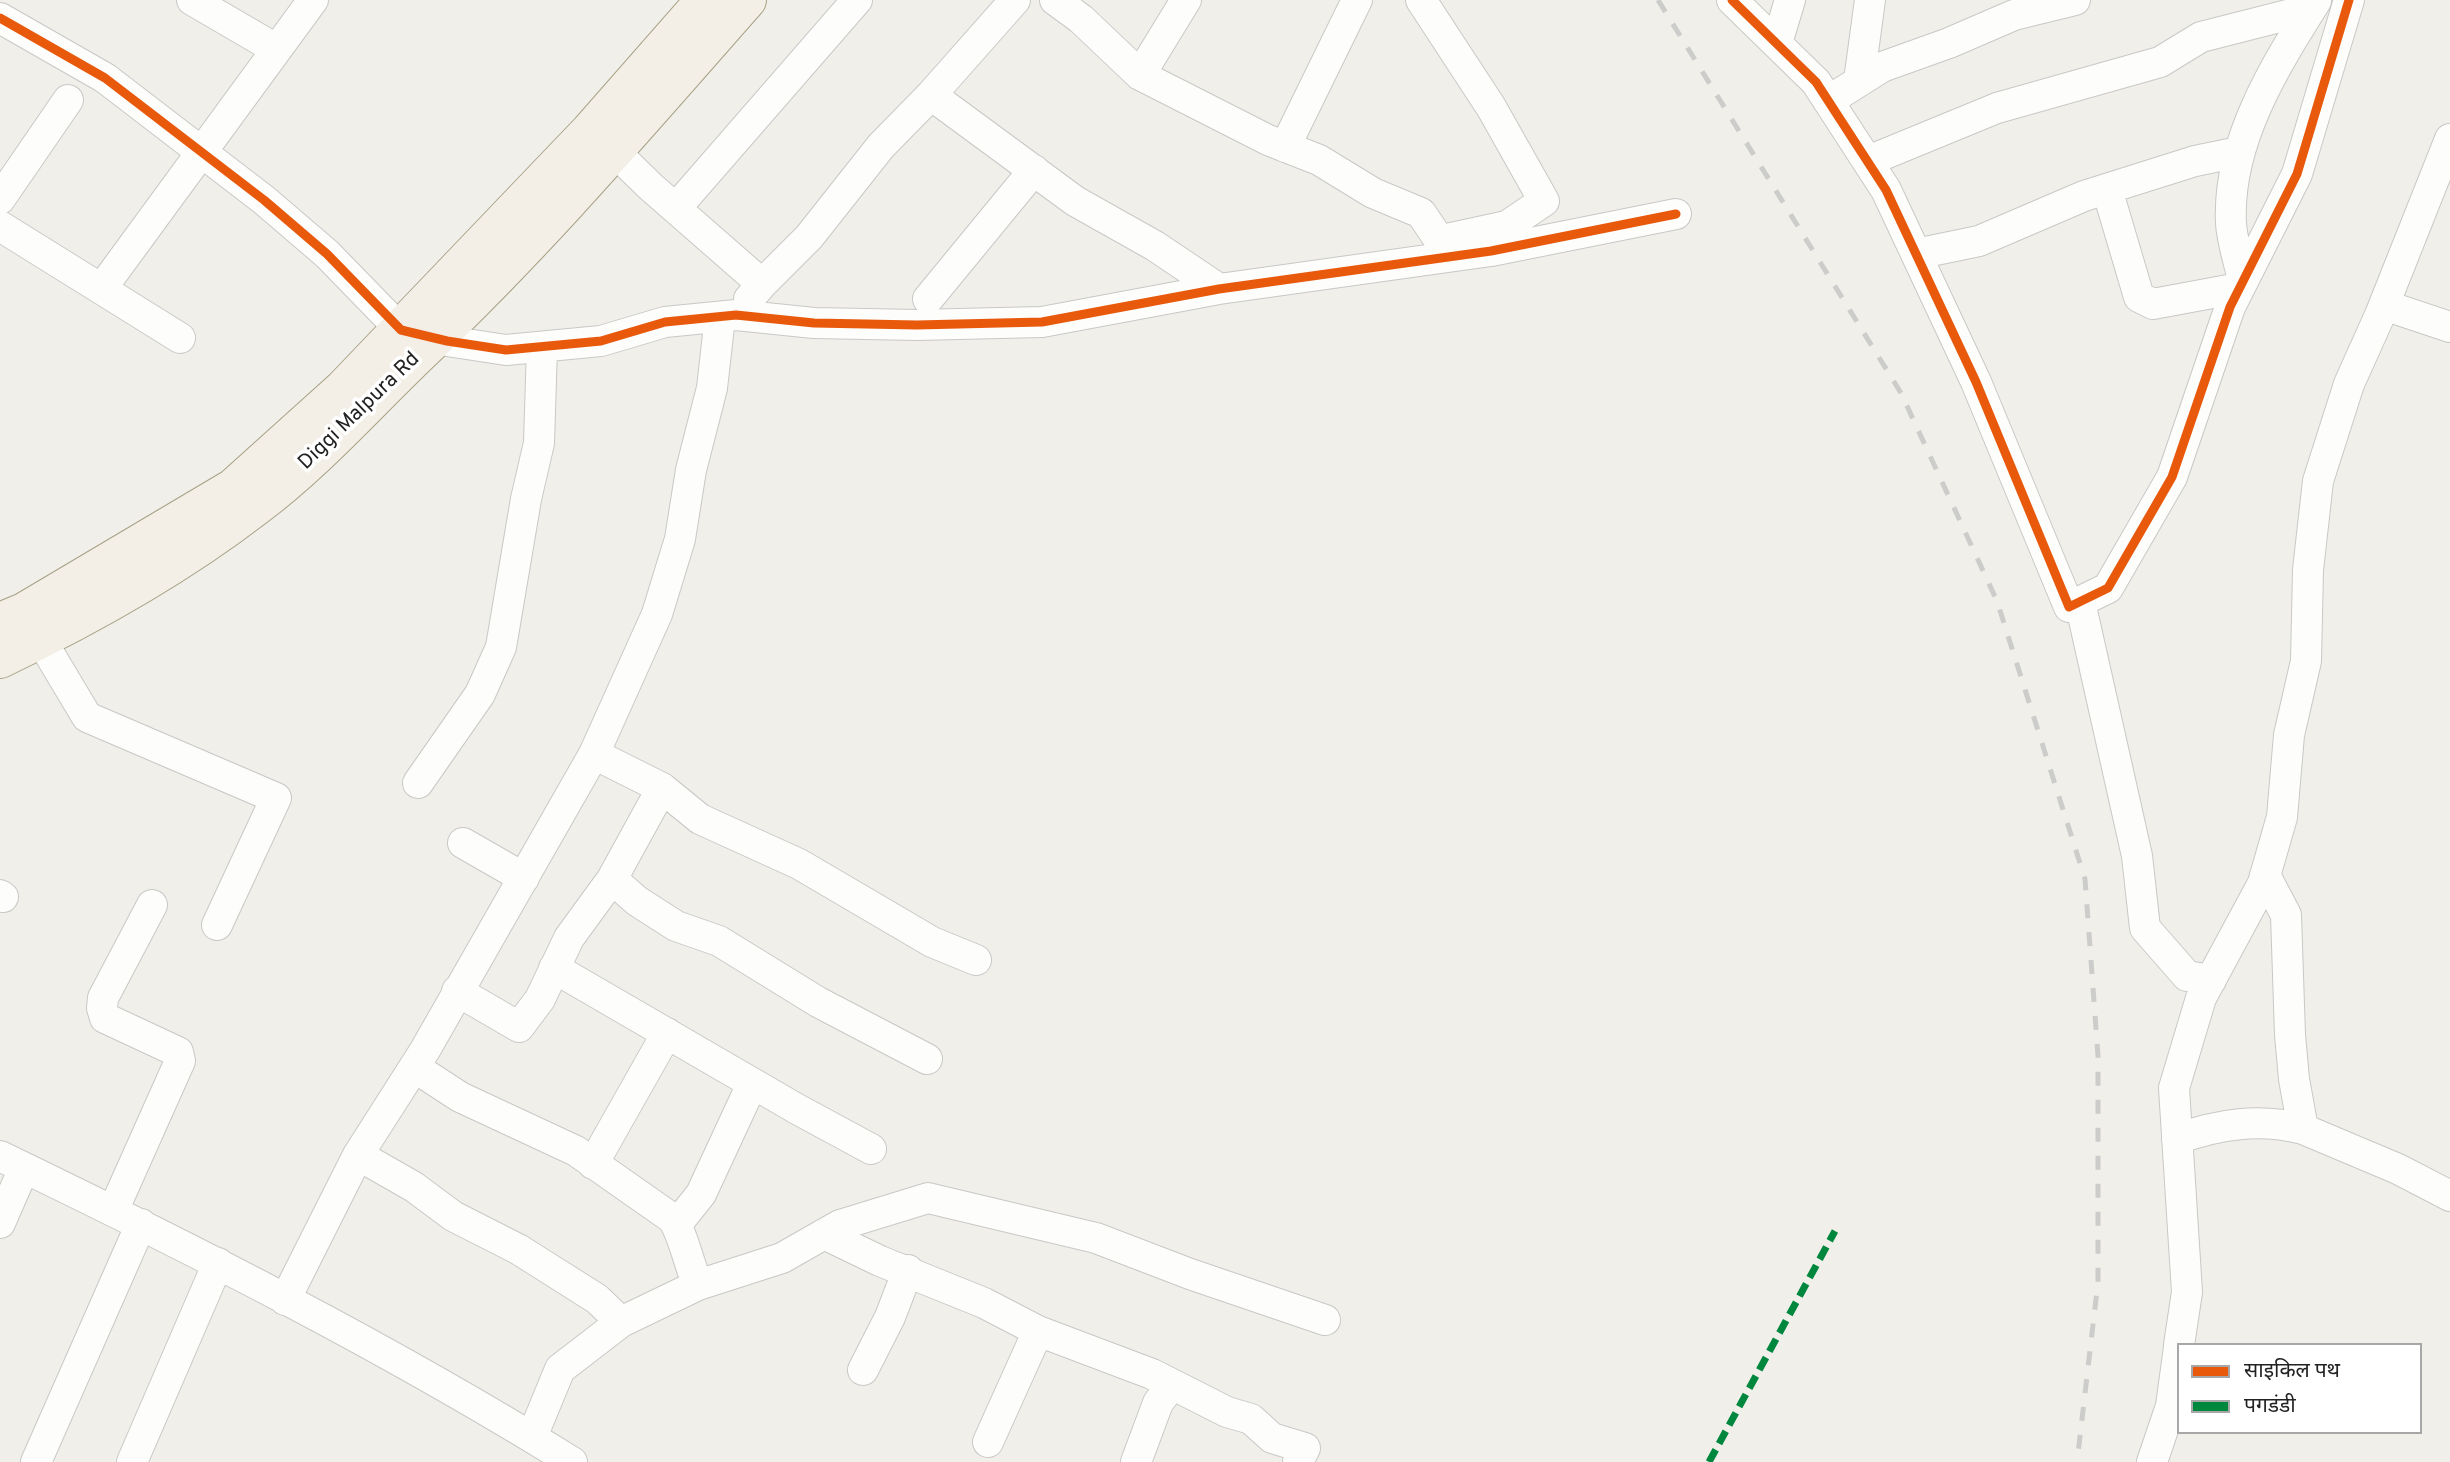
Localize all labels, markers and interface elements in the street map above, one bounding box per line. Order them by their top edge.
street label: Diggi Malpura Rd [294,348,426,476]
legend [2177,1343,2422,1434]
text: साइकिल पथ [2244,1358,2340,1385]
text: पगडंडी [2244,1393,2296,1420]

